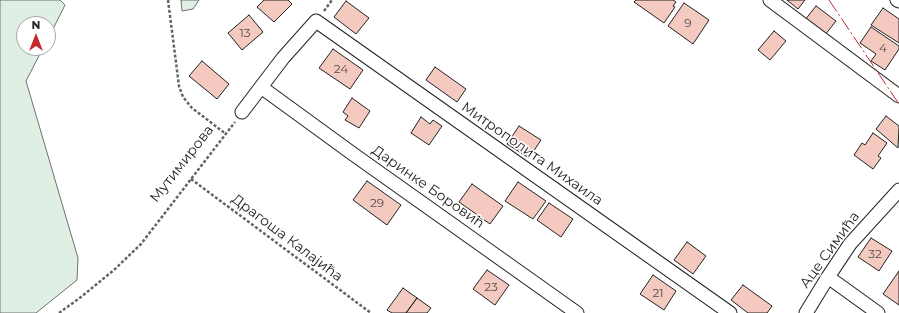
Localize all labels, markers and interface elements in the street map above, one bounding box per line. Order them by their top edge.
north arrow [16,16,56,56]
house number: 9 [684,16,692,30]
text: N [32,18,40,32]
house number: 13 [239,26,251,40]
house number: 4 [879,41,887,55]
house number: 24 [334,62,348,76]
street label: Митрополита Михаила [458,99,606,209]
street label: Мутимирова [147,122,217,206]
street label: Даринке Боровић [369,142,487,232]
street label: Драгоша Калајића [228,191,346,285]
house number: 29 [370,196,384,210]
street label: Аце Симића [797,209,863,291]
house number: 32 [868,247,882,261]
house number: 23 [484,280,498,294]
house number: 21 [652,286,664,300]

